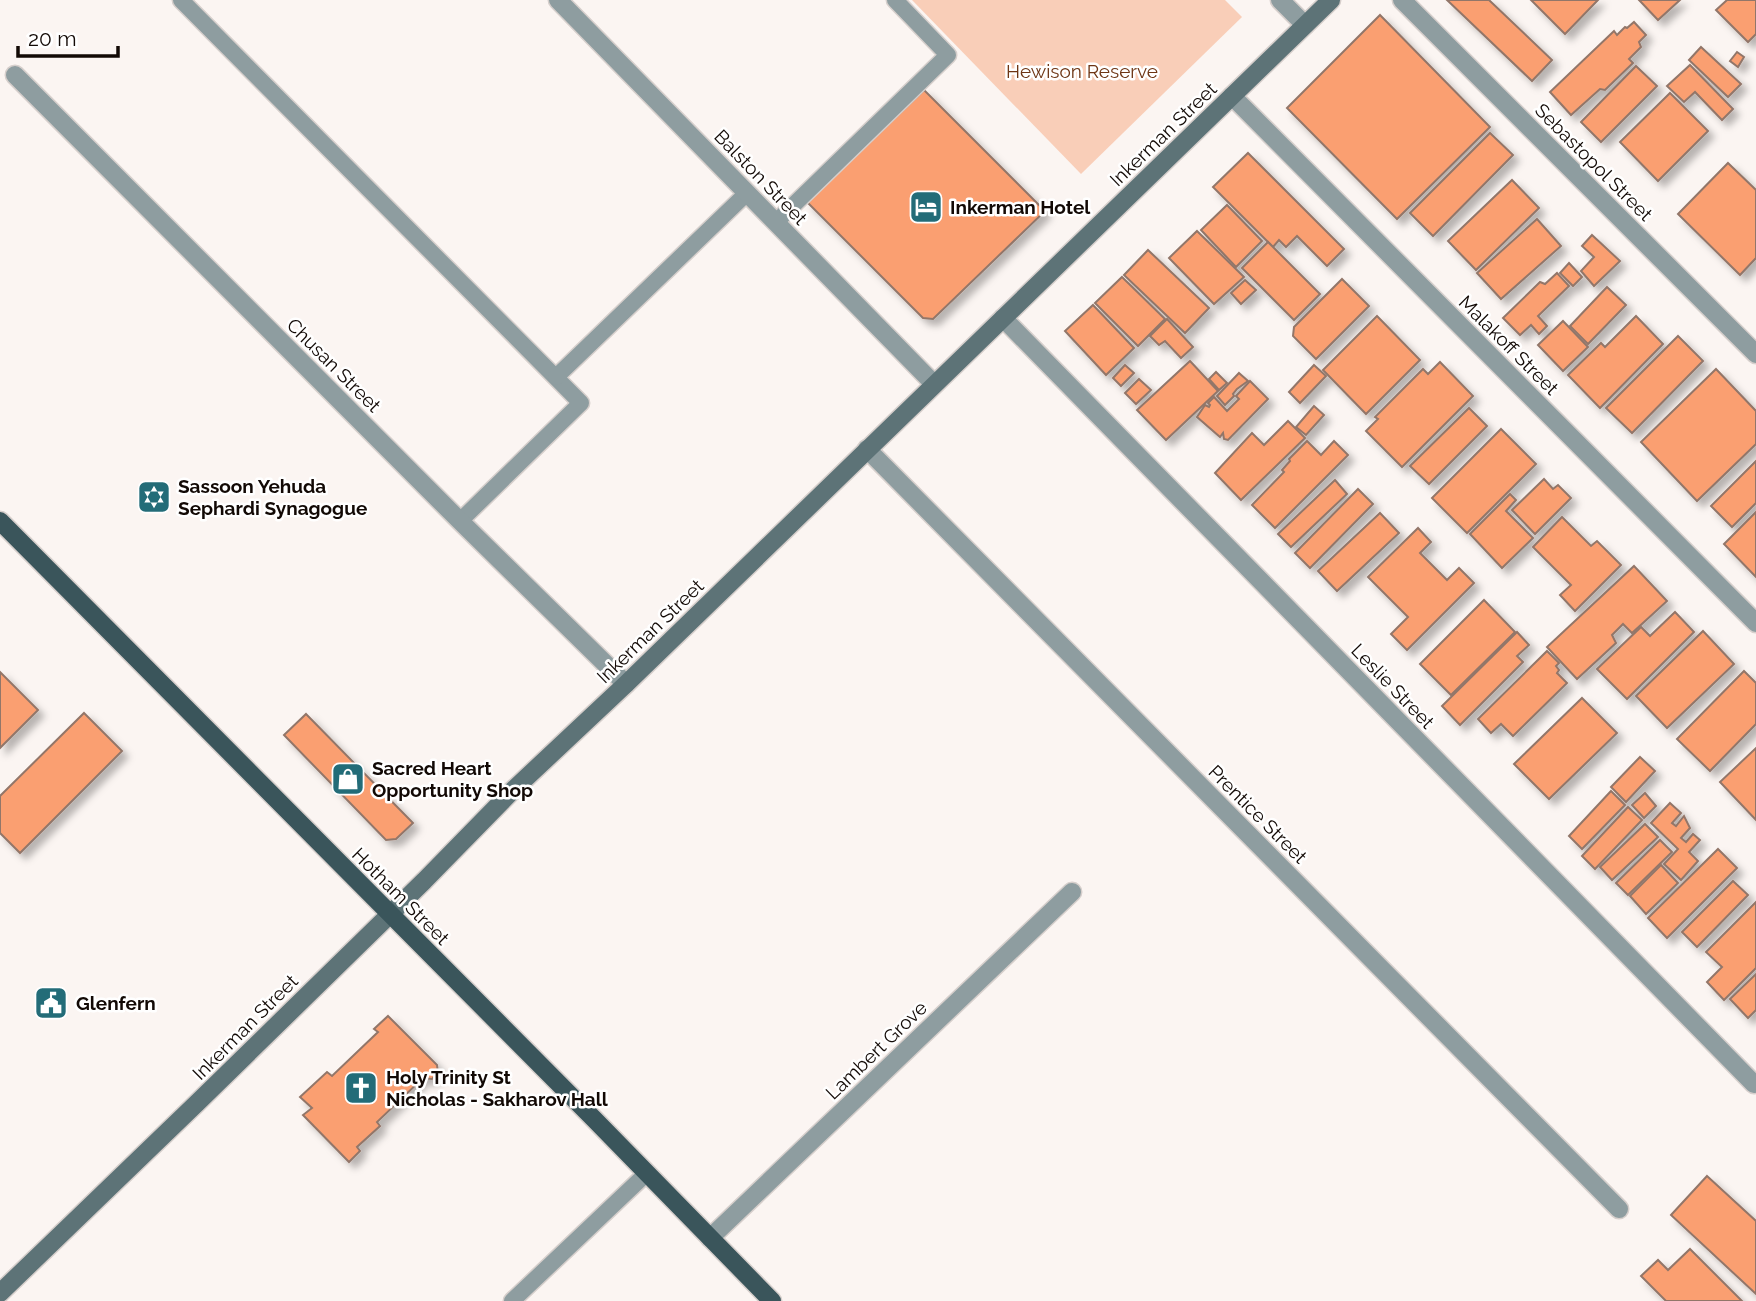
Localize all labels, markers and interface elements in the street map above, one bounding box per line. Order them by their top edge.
scale bar [18,14,117,58]
text: 20 m [28,26,76,51]
park label: Hewison Reserve [1006,60,1158,82]
street label: Inkerman Street [1105,77,1221,190]
street label: Sebastopol Street [1531,99,1658,226]
street label: Balston Street [710,125,812,229]
hotel icon: Inkerman Hotel [907,188,945,226]
place label: Inkerman Hotel [950,196,1091,218]
street label: Malakoff Street [1455,291,1564,400]
street label: Chusan Street [283,314,386,417]
place label: Sassoon Yehuda Sephardi Synagogue [178,475,367,519]
synagogue icon: Sassoon Yehuda Sephardi Synagogue [135,478,173,516]
street label: Inkerman Street [592,574,708,687]
street label: Leslie Street [1347,639,1439,733]
place label: Sacred Heart Opportunity Shop [372,757,533,801]
shop icon: Sacred Heart Opportunity Shop [329,760,367,798]
street label: Prentice Street [1204,760,1312,868]
street label: Hotham Street [348,843,454,949]
street label: Inkerman Street [188,969,303,1084]
public building icon: Glenfern [32,984,70,1022]
place label: Glenfern [76,992,156,1014]
street label: Lambert Grove [821,996,931,1104]
place label: Holy Trinity St Nicholas - Sakharov Hall [386,1066,609,1110]
church icon: Holy Trinity St Nicholas - Sakharov Hall [342,1069,380,1107]

